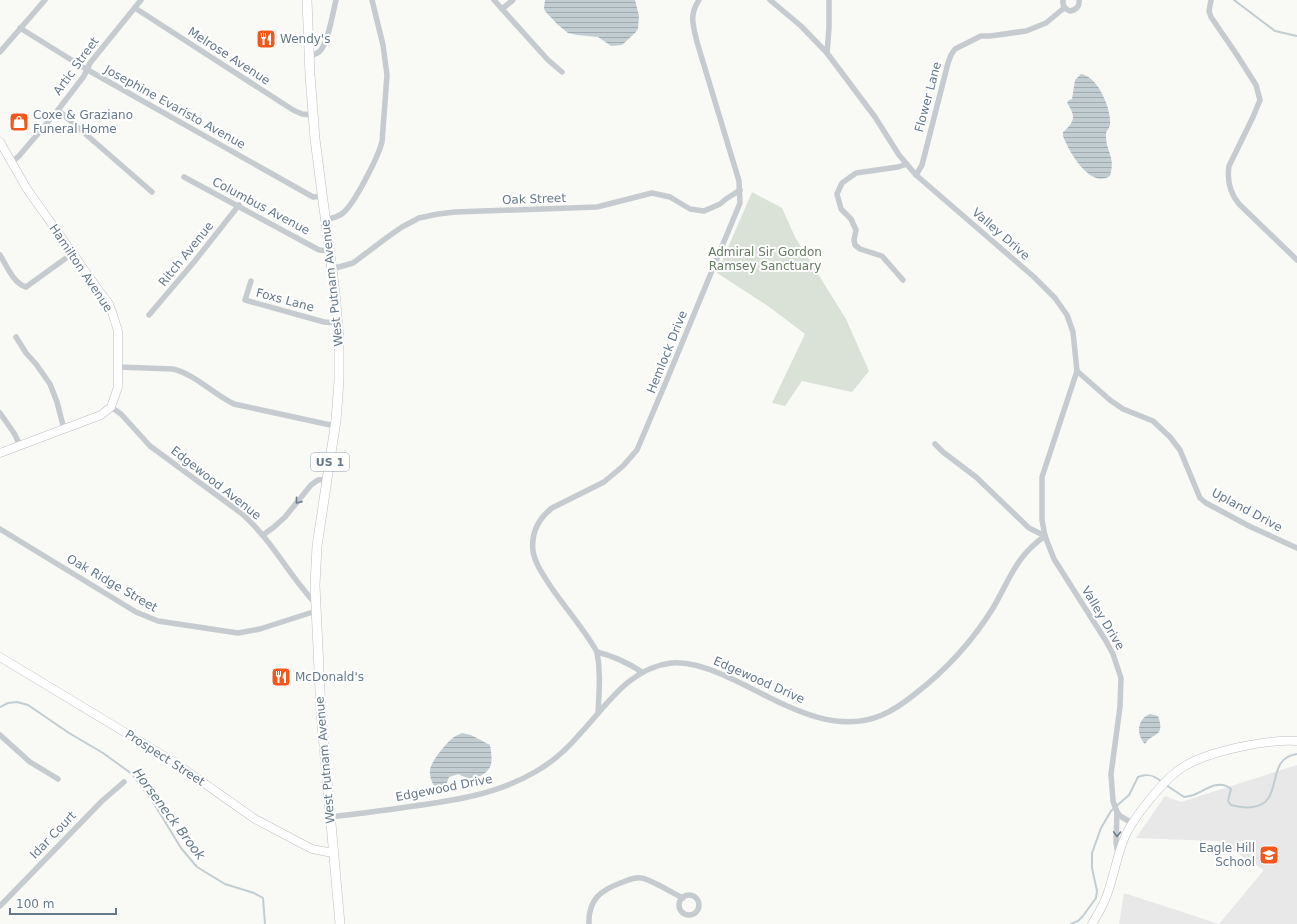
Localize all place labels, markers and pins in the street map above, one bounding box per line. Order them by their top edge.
restaurant icon: Wendy's [255,28,277,50]
place label: Wendy's [280,32,330,46]
place label: Coxe & Graziano Funeral Home [33,108,133,136]
shop icon: Coxe & Graziano Funeral Home [8,111,30,133]
restaurant icon: McDonald's [270,666,292,688]
place label: McDonald's [295,670,364,684]
place label: Eagle Hill School [1199,841,1255,869]
school or university icon: Eagle Hill School [1258,844,1280,866]

